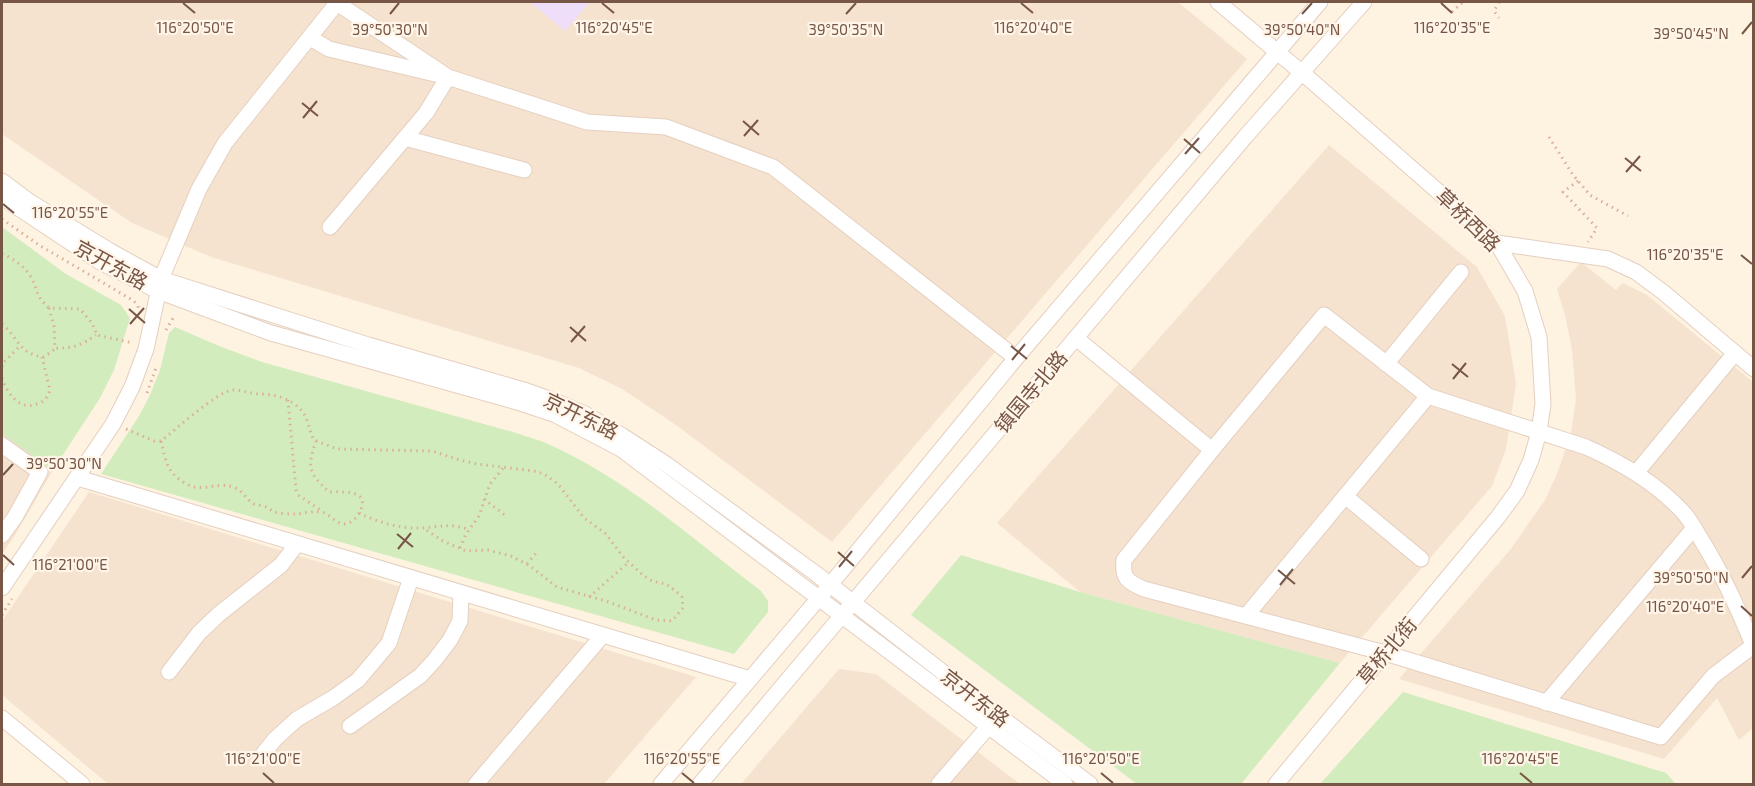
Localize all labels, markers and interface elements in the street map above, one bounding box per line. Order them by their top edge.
text: 116°20'50"E [156,18,234,36]
text: 116°20'45"E [575,18,653,36]
text: 116°20'40"E [994,18,1072,36]
text: 116°20'35"E [1414,18,1490,36]
text: 39°50'30"N [352,20,428,38]
text: 39°50'35"N [809,20,883,38]
text: 39°50'40"N [1264,20,1340,38]
text: 39°50'45"N [1653,24,1729,42]
street label: 草桥西路 [1432,183,1506,256]
text: 116°20'55"E [32,203,108,221]
street label: 京开东路 [71,234,152,294]
text: 116°20'35"E [1647,245,1723,263]
street label: 镇国寺北路 [989,345,1072,437]
street label: 京开东路 [540,387,623,443]
text: 39°50'30"N [26,454,102,472]
text: 116°21'00"E [32,555,108,573]
text: 39°50'50"N [1653,568,1729,586]
text: 116°20'40"E [1646,597,1724,615]
street label: 草桥北街 [1351,612,1421,689]
street label: 京开东路 [937,663,1015,731]
text: 116°21'00"E [225,749,301,767]
text: 116°20'55"E [644,749,720,767]
text: 116°20'50"E [1062,749,1140,767]
text: 116°20'45"E [1481,749,1559,767]

